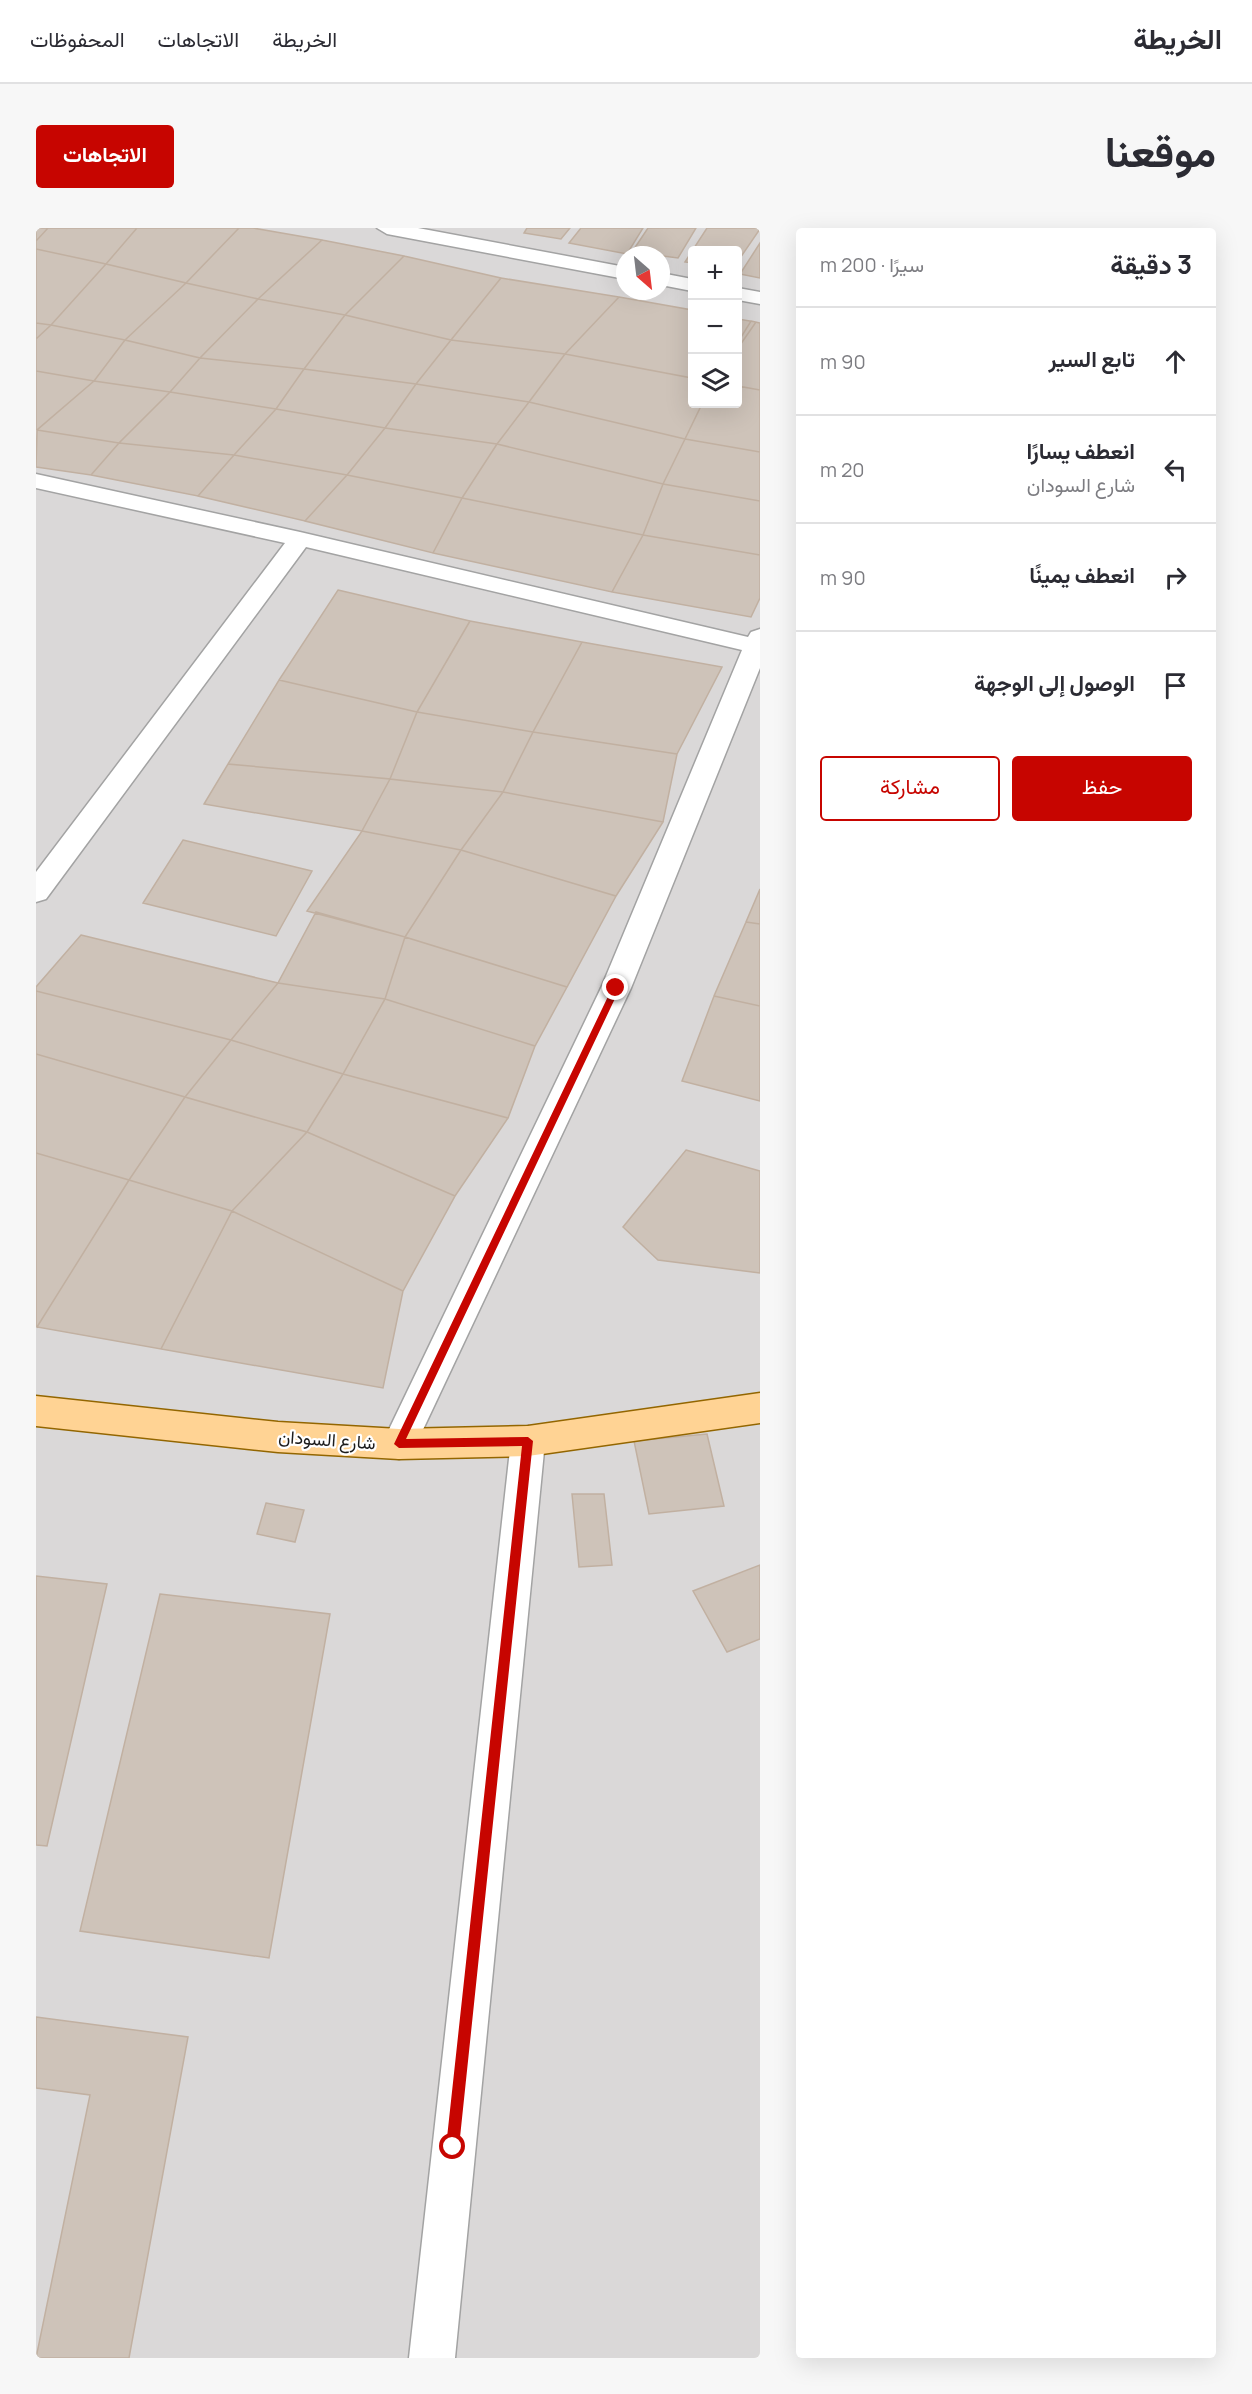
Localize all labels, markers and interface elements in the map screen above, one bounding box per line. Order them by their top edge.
text: الخريطة [1133,19,1222,57]
text: المحفوظات [30,25,125,53]
text: الاتجاهات [158,25,239,53]
text: الخريطة [272,25,337,53]
text: موقعنا [1105,122,1216,180]
button: الاتجاهات [36,125,174,188]
north arrow [616,246,670,300]
map controls [688,246,742,408]
button: + [688,246,742,300]
text: 3 دقيقة [1110,246,1192,282]
text: سيرًا · 200 m [820,251,924,278]
button: − [688,300,742,354]
text: تابع السير [1049,344,1135,374]
icon: ahead [1159,345,1192,378]
text: 90 m [820,348,866,375]
button: layers [688,354,742,408]
text: انعطف يسارًا [1026,436,1135,466]
icon: left [1159,453,1192,486]
text: 20 m [820,456,865,483]
text: شارع السودان [1027,471,1135,498]
text: انعطف يمينًا [1029,560,1135,590]
icon: right [1159,561,1192,594]
text: 90 m [820,564,866,591]
text: الوصول إلى الوجهة [974,668,1135,698]
icon: arrive [1159,669,1192,702]
button: مشاركة [820,756,1000,821]
button: حفظ [1012,756,1192,821]
route end [602,974,628,1000]
street label: شارع السودان [278,1424,376,1455]
route start [439,2133,465,2159]

